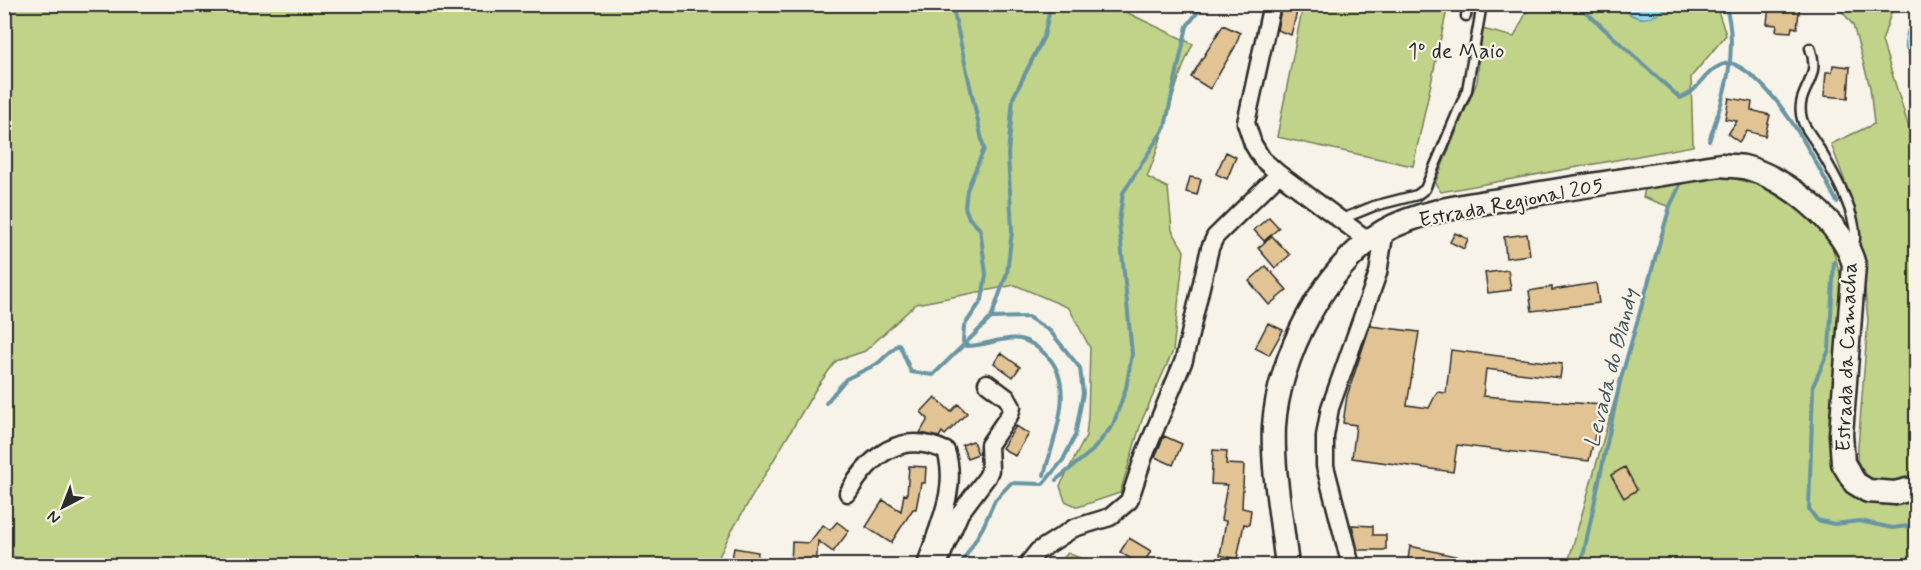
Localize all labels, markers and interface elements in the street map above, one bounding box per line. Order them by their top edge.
district label: 1º de Maio [1408,38,1504,66]
street label: Estrada Regional 205 [1417,171,1606,235]
street label: Estrada da Camacha [1830,262,1864,452]
water label: Levada do Blandy [1579,284,1646,451]
north arrow [33,477,93,537]
text: N [43,506,65,528]

